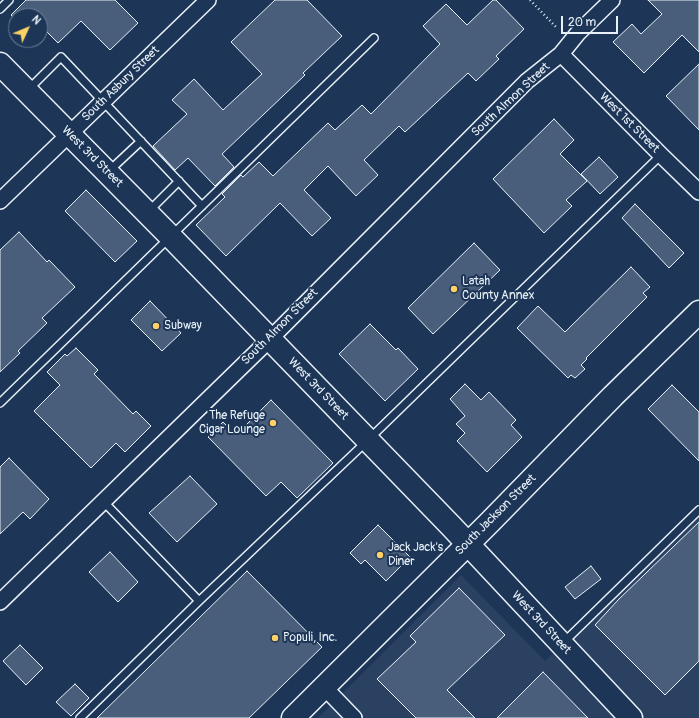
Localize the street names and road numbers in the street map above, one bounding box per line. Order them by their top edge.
street label: South Asbury Street [79,43,163,125]
street label: South Almon Street [469,60,553,140]
street label: West 1st Street [596,90,662,156]
street label: West 3rd Street [58,123,126,191]
street label: South Almon Street [239,286,321,368]
street label: West 3rd Street [285,355,351,423]
street label: South Jackson Street [453,472,539,558]
street label: West 3rd Street [508,589,574,657]

